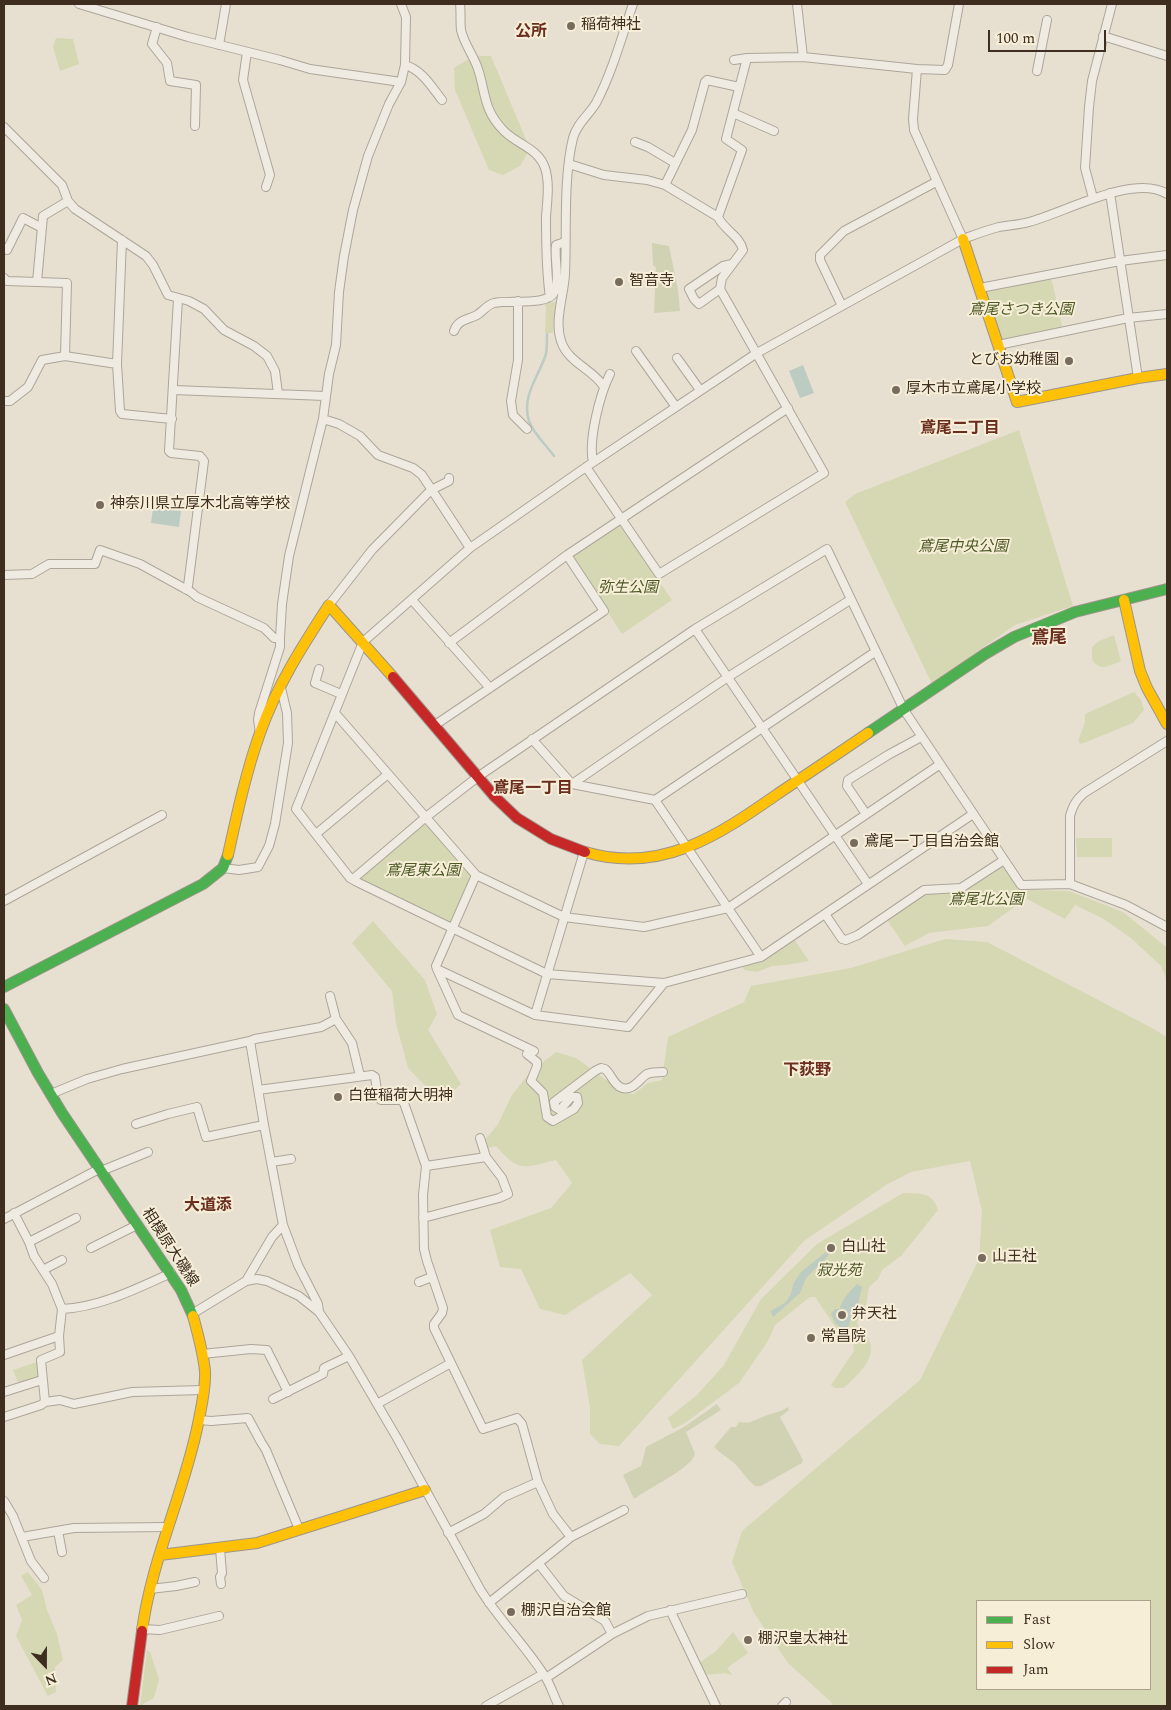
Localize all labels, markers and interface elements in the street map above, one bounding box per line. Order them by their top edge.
place label: 稲荷神社 [581,17,641,35]
marker: 稲荷神社 [565,20,577,32]
scale bar [991,20,1108,52]
district label: 公所 [515,23,547,43]
text: 100 m [996,27,1035,50]
place label: 智音寺 [629,273,674,291]
marker: 智音寺 [613,276,625,288]
park label: 鳶尾さつき公園 [969,302,1073,320]
place label: とびお幼稚園 [969,352,1059,370]
marker: とびお幼稚園 [1063,355,1075,367]
place label: 厚木市立鳶尾小学校 [906,381,1041,399]
marker: 厚木市立鳶尾小学校 [890,384,902,396]
district label: 鳶尾二丁目 [920,420,1000,440]
place label: 神奈川県立厚木北高等学校 [110,496,290,514]
marker: 神奈川県立厚木北高等学校 [94,499,106,511]
park label: 鳶尾中央公園 [918,539,1008,557]
park label: 弥生公園 [598,580,658,598]
district label: 鳶尾 [1031,628,1067,650]
district label: 鳶尾一丁目 [493,780,573,800]
place label: 鳶尾一丁目自治会館 [864,834,999,852]
marker: 鳶尾一丁目自治会館 [848,837,860,849]
park label: 鳶尾東公園 [386,863,460,881]
park label: 鳶尾北公園 [949,892,1023,910]
district label: 下荻野 [783,1062,831,1082]
place label: 白笹稲荷大明神 [348,1088,453,1106]
marker: 白笹稲荷大明神 [332,1091,344,1103]
district label: 大道添 [184,1197,232,1217]
street label: 相模原大磯線 [137,1205,201,1291]
place label: 白山社 [841,1239,886,1257]
marker: 白山社 [825,1242,837,1254]
place label: 山王社 [992,1249,1037,1267]
marker: 山王社 [976,1252,988,1264]
park label: 寂光苑 [817,1263,861,1281]
place label: 弁天社 [852,1306,897,1324]
marker: 弁天社 [836,1309,848,1321]
place label: 常昌院 [821,1329,866,1347]
marker: 常昌院 [805,1332,817,1344]
legend [976,1600,1151,1690]
place label: 棚沢自治会館 [521,1603,611,1621]
marker: 棚沢自治会館 [505,1606,517,1618]
text: Fast [1023,1608,1051,1631]
place label: 棚沢皇太神社 [758,1631,848,1649]
text: Slow [1023,1633,1055,1656]
marker: 棚沢皇太神社 [742,1634,754,1646]
north arrow [20,1640,70,1690]
text: Jam [1023,1658,1049,1681]
text: N [42,1667,60,1691]

